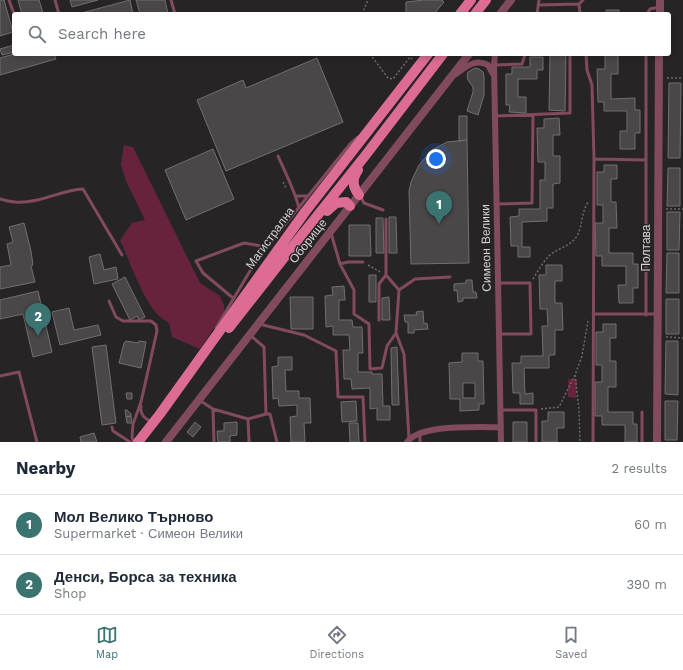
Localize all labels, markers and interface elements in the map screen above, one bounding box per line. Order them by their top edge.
search box [12,12,671,56]
icon: search [26,23,48,45]
text: Search here [58,25,146,43]
your location [426,149,446,169]
pin: 1 [426,191,452,224]
street label: Магистрална [243,204,297,272]
street label: Симеон Велики [478,204,494,292]
street label: Оборище [286,216,330,266]
street label: Полтава [639,224,653,272]
pin: 2 [25,303,51,336]
text: Nearby [16,458,75,478]
text: 2 results [612,461,667,476]
text: Мол Велико Търново [54,508,213,526]
text: 1 [26,517,32,532]
text: 60 m [634,517,667,532]
text: Supermarket · Симеон Велики [54,526,243,541]
text: Денси, Борса за техника [54,568,237,586]
text: 2 [25,577,33,592]
text: 390 m [626,577,667,592]
text: Shop [54,586,86,601]
tab: Map [96,624,118,661]
tab: Directions [310,624,364,661]
tab: Saved [555,624,587,661]

